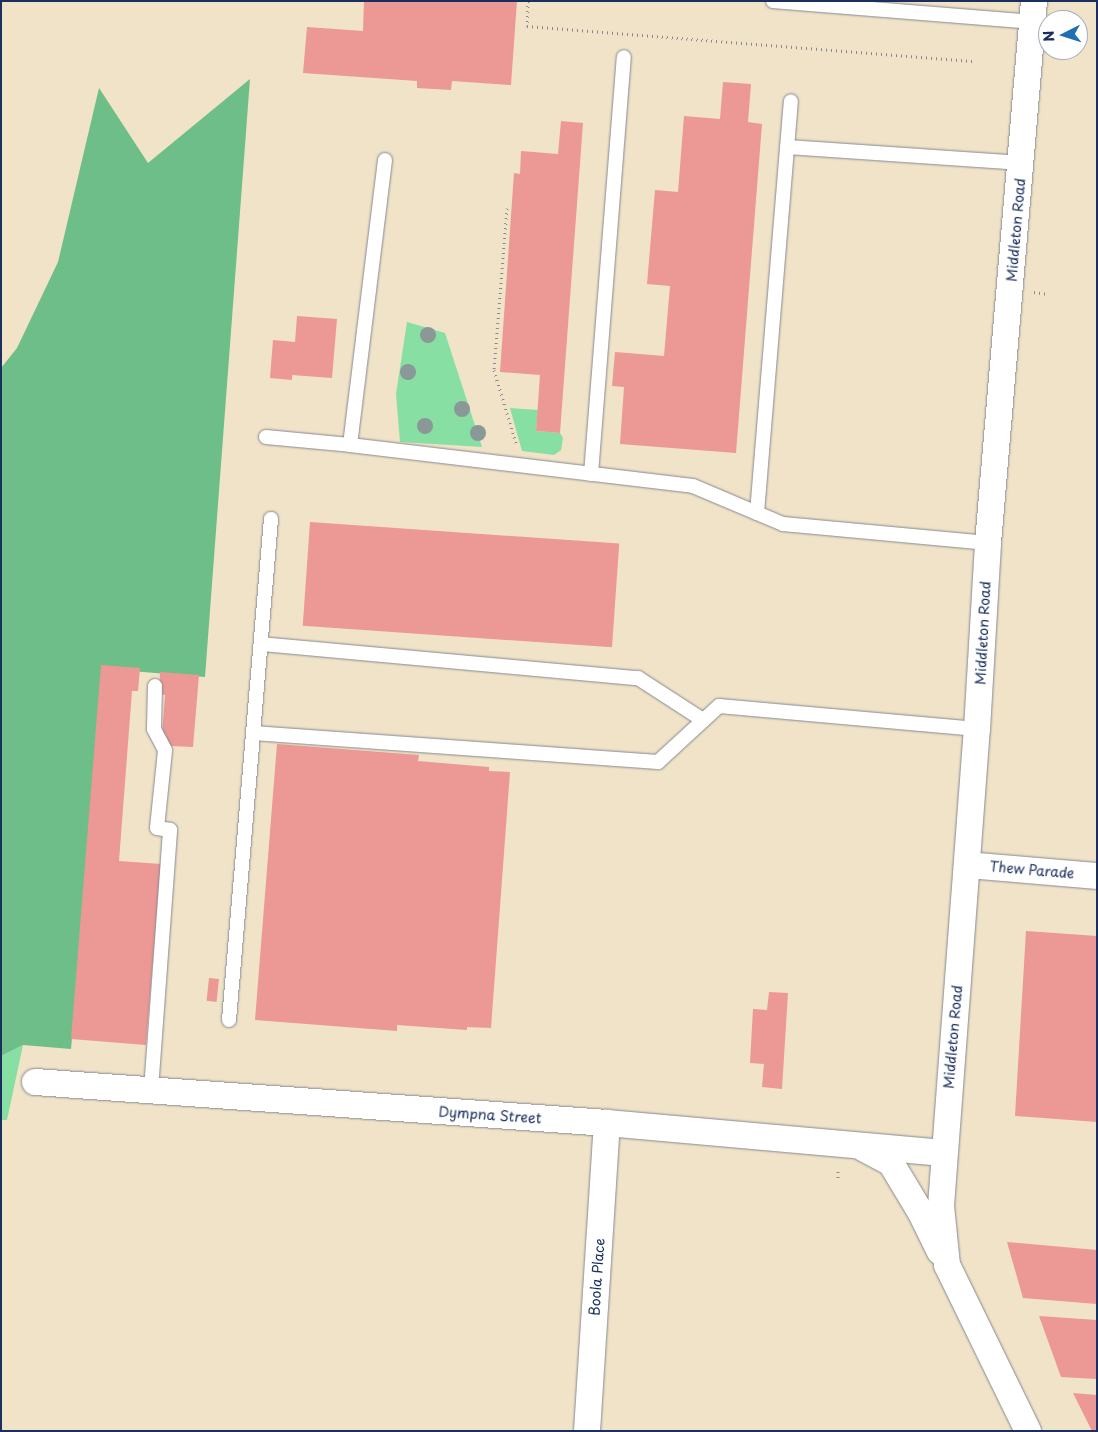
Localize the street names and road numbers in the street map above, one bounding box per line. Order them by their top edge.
street label: Middleton Road [1003,178,1029,282]
street label: Middleton Road [972,581,994,685]
street label: Thew Parade [988,858,1076,882]
street label: Middleton Road [940,985,966,1089]
street label: Dympna Street [438,1103,542,1127]
street label: Boola Place [586,1237,608,1317]

